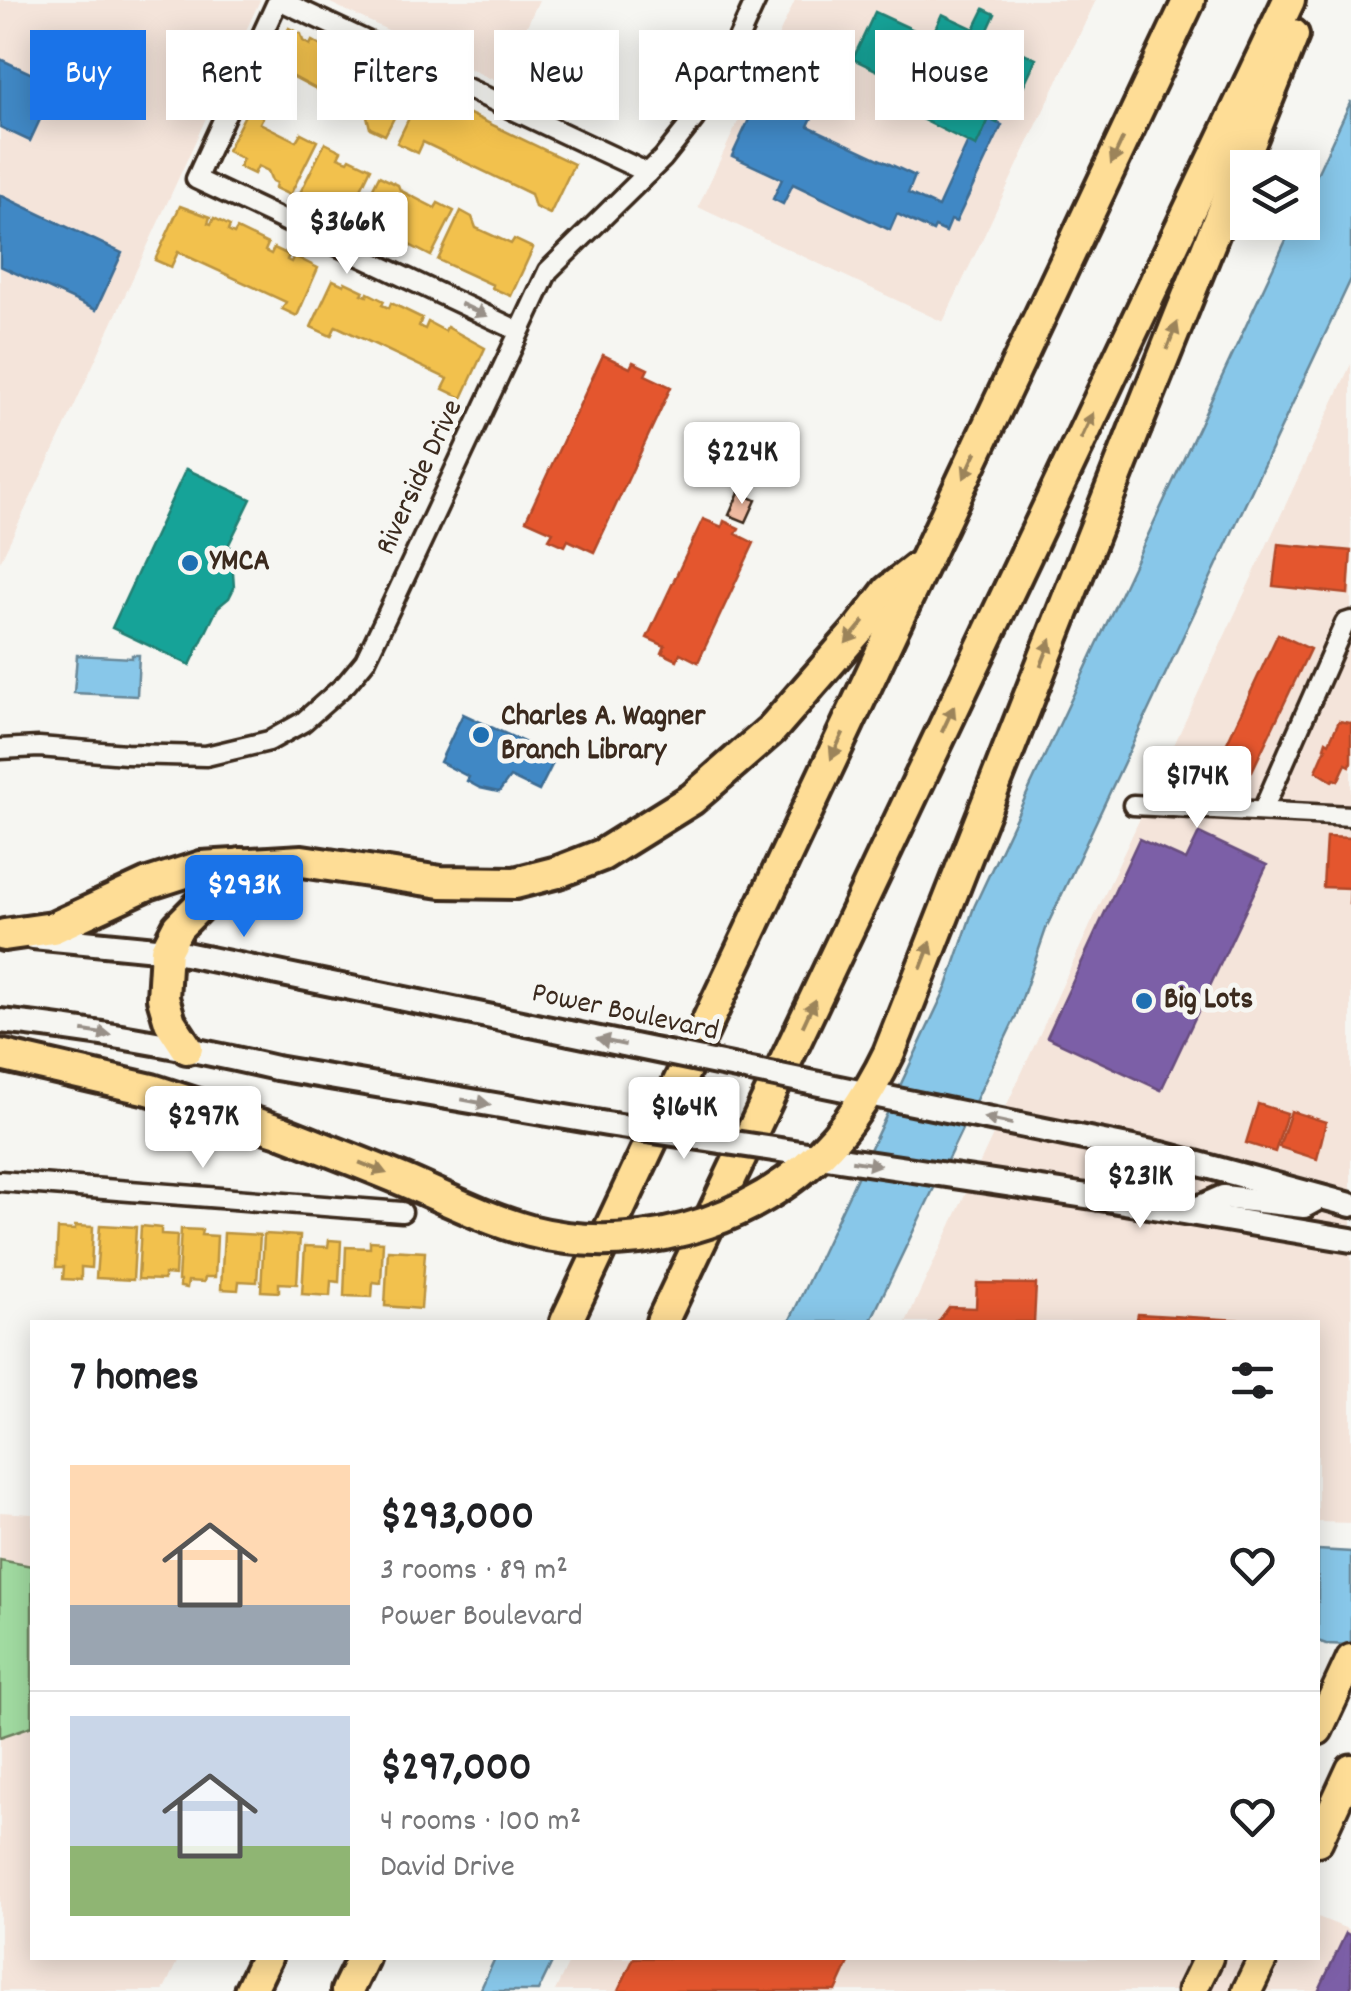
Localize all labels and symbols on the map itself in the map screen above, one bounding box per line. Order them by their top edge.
one-way arrow [1109,137,1126,166]
pin: $366K [277,192,417,277]
one-way arrow [460,302,489,319]
one-way arrow [1165,320,1181,350]
street label: Riverside Drive [366,393,476,563]
one-way arrow [1079,411,1096,440]
pin: $224K [672,422,812,507]
one-way arrow [961,451,978,480]
place label: YMCA [209,542,270,585]
marker: YMCA [179,552,201,574]
one-way arrow [845,619,867,644]
one-way arrow [1039,638,1054,668]
place label: Charles A. Wagner Branch Library [501,697,706,774]
one-way arrow [939,704,956,733]
marker: Charles A. Wagner Branch Library [470,724,492,746]
one-way arrow [829,732,846,761]
pin: $174K [1127,746,1267,831]
pin: $293K [174,855,314,940]
one-way arrow [919,940,934,970]
street label: Power Boulevard [528,973,722,1055]
place label: Big Lots [1164,980,1253,1023]
marker: Big Lots [1133,990,1155,1012]
one-way arrow [800,998,817,1027]
one-way arrow [81,1026,113,1041]
one-way arrow [595,1033,626,1049]
pin: $164K [614,1077,754,1162]
pin: $297K [133,1086,273,1171]
one-way arrow [461,1095,492,1110]
one-way arrow [982,1112,1013,1128]
pin: $231K [1070,1146,1210,1231]
one-way arrow [851,1155,882,1171]
one-way arrow [358,1161,388,1177]

